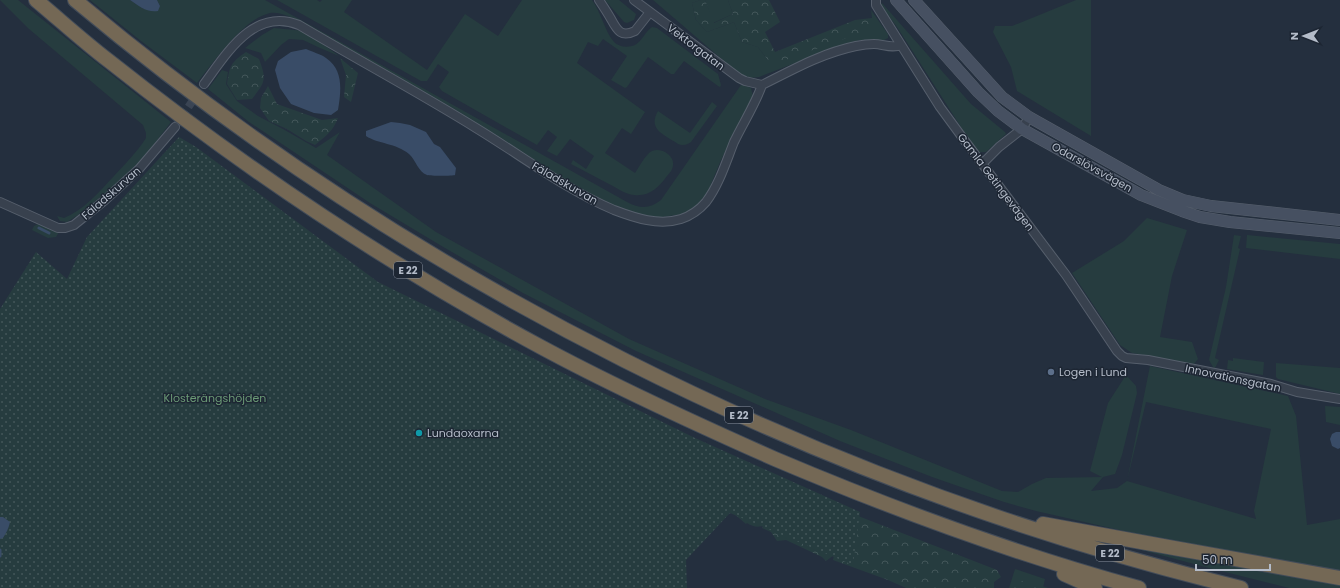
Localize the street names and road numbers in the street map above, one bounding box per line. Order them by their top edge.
street label: Vektorgatan [664,20,728,74]
street label: Gamla Getingevägen [954,130,1038,234]
street label: Odarslövsvägen [1049,138,1135,196]
street label: Fäladskurvan [529,158,601,208]
street label: Fäladskurvan [78,163,144,223]
road number: E 22 [394,262,422,278]
street label: Innovationsgatan [1184,360,1282,396]
road number: E 22 [725,407,753,423]
road number: E 22 [1096,545,1124,561]

